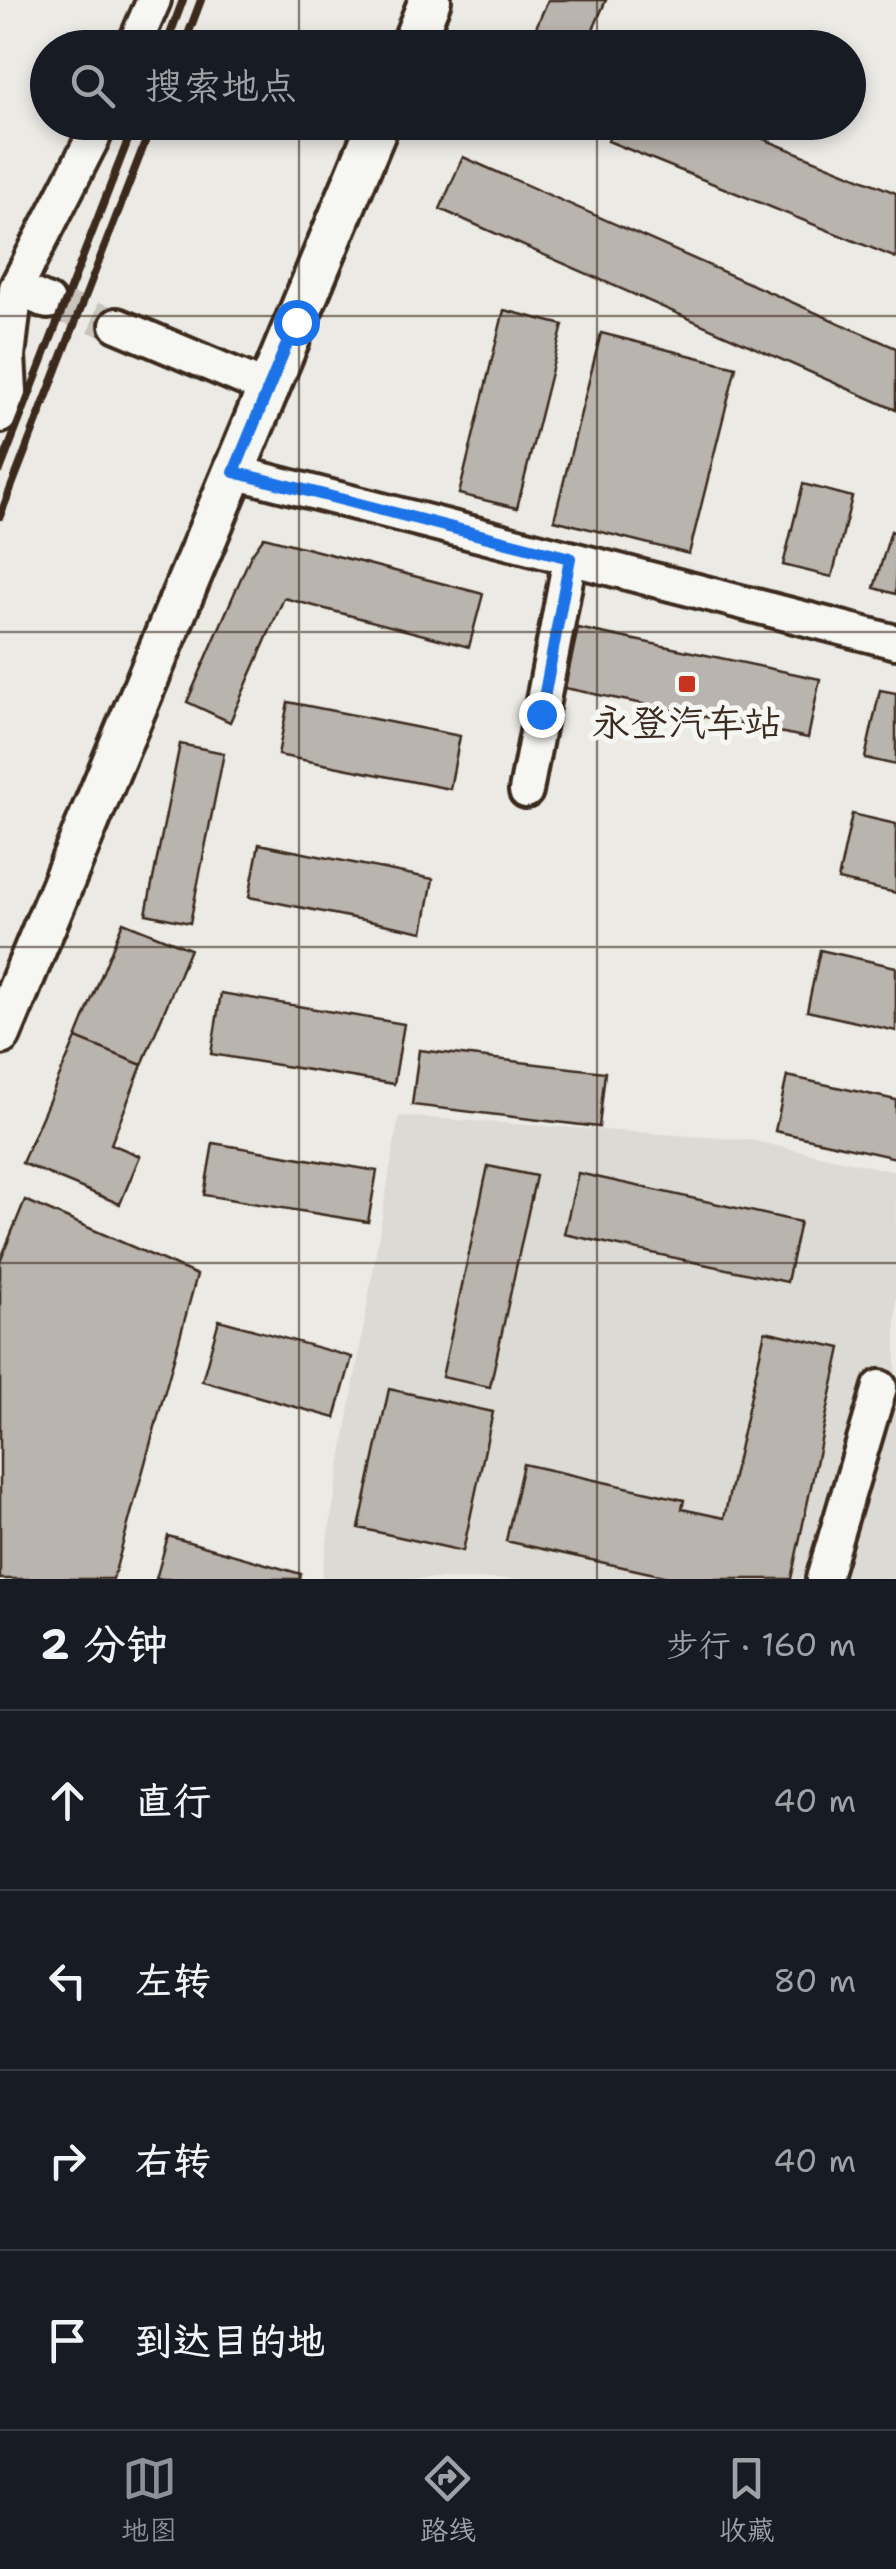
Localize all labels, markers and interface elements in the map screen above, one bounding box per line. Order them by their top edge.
search box [30,30,866,140]
icon: search [65,58,120,113]
text: 搜索地点 [145,60,297,111]
route start [274,300,320,346]
marker: 永登汽车站 [676,673,698,695]
route end [519,692,565,738]
place label: 永登汽车站 [592,697,782,748]
text: 2 分钟 [40,1616,168,1672]
text: 步行 · 160 m [666,1623,856,1666]
icon: ahead [40,1773,95,1828]
text: 直行 [135,1775,211,1826]
text: 40 m [773,1779,856,1822]
icon: left [40,1953,95,2008]
text: 左转 [135,1955,211,2006]
text: 80 m [773,1959,856,2002]
icon: right [40,2133,95,2188]
text: 右转 [135,2135,211,2186]
text: 40 m [773,2139,856,2182]
icon: arrive [40,2313,95,2368]
text: 到达目的地 [135,2315,325,2366]
tab: 地图 [121,2451,177,2549]
tab: 路线 [420,2451,476,2549]
tab: 收藏 [719,2451,775,2549]

